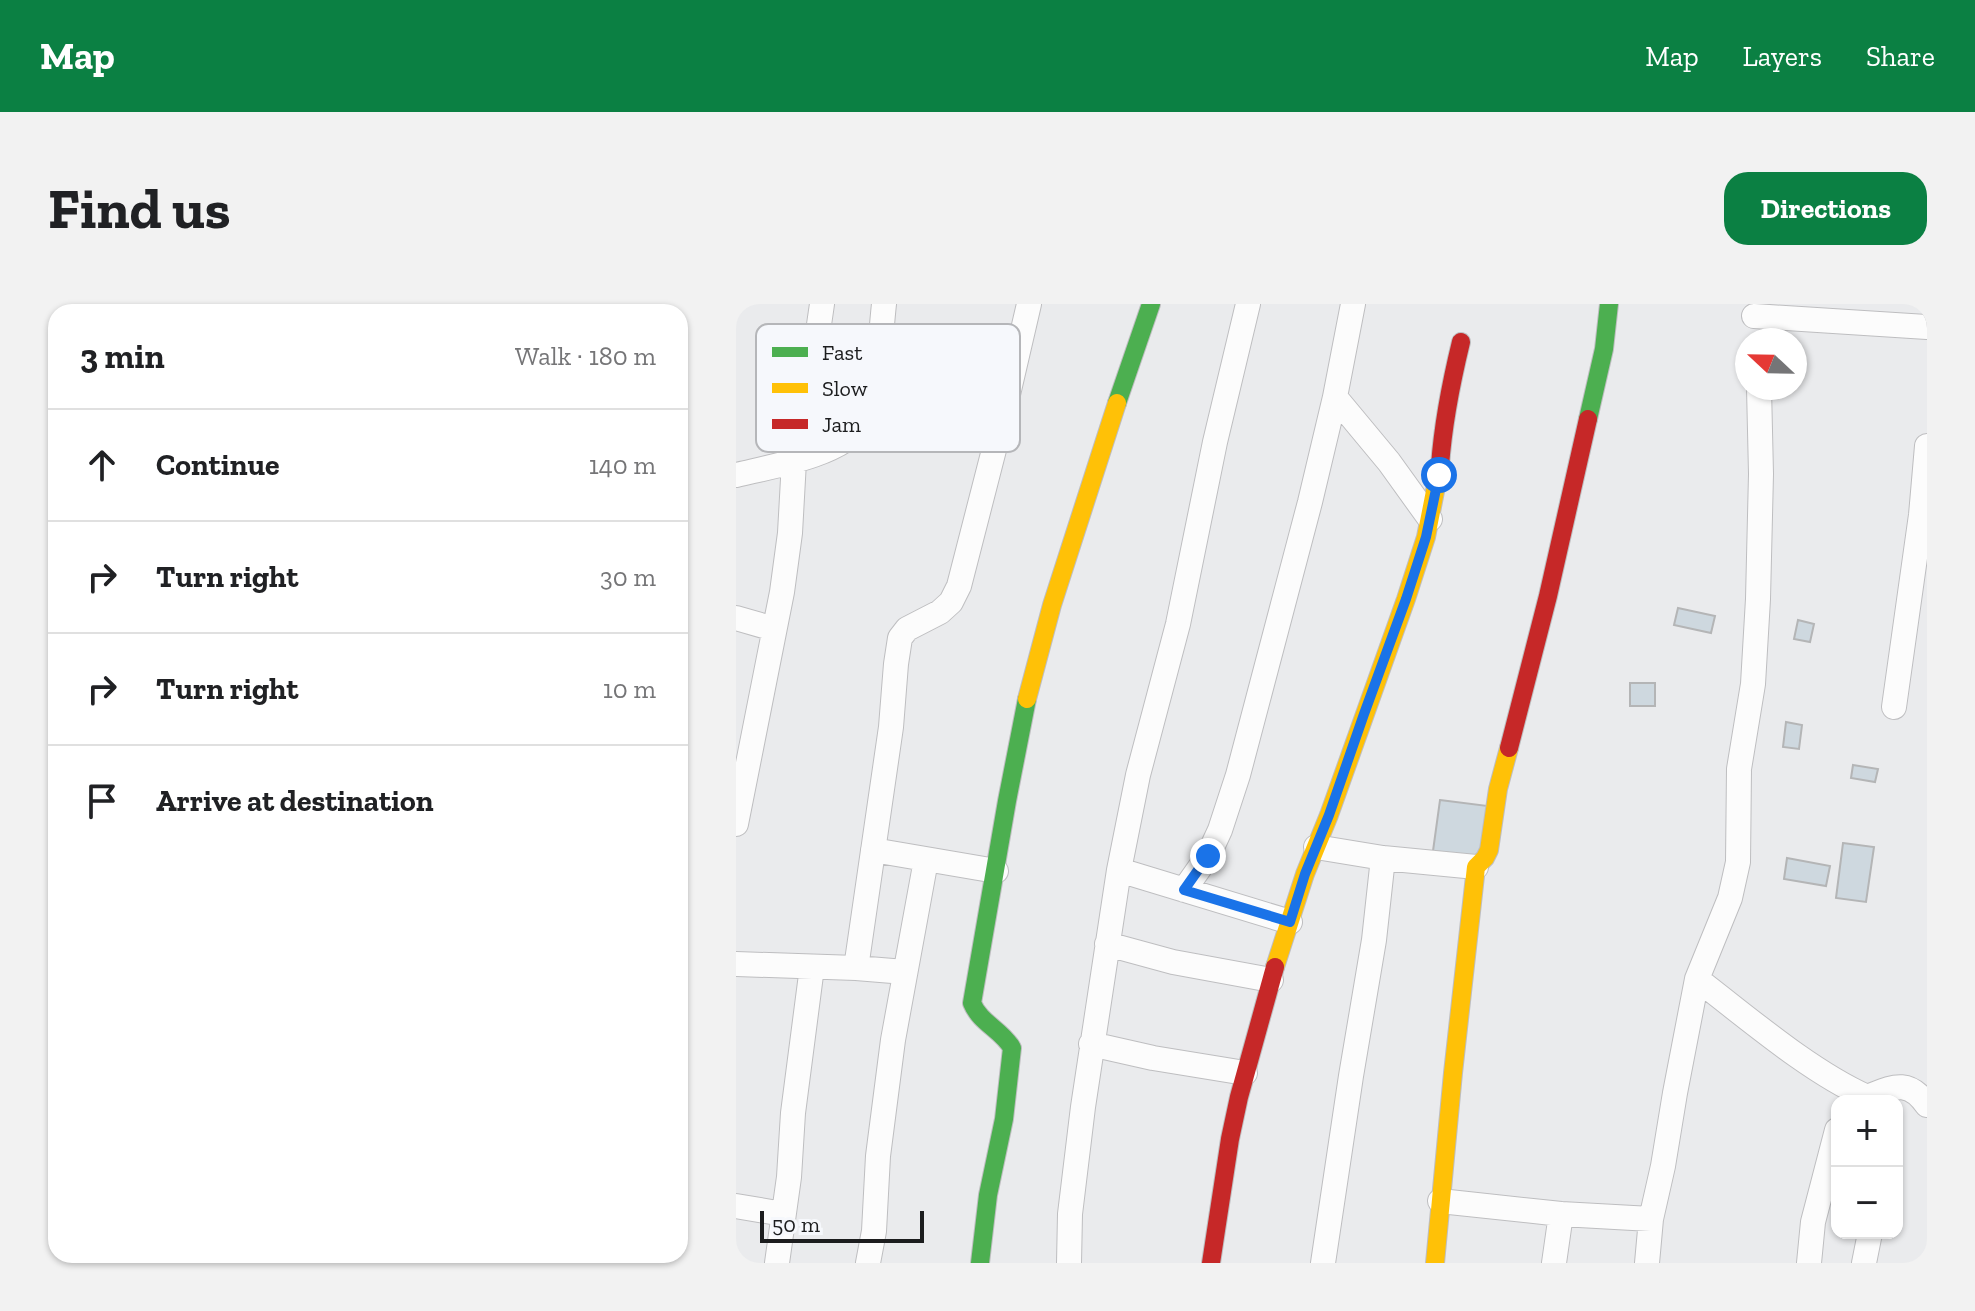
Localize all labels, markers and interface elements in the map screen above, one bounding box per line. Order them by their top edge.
text: Map [40,33,115,79]
text: Map [1645,40,1699,73]
text: Layers [1743,40,1822,73]
text: Share [1866,40,1935,73]
button: Directions [1724,172,1927,245]
text: Find us [48,175,231,242]
legend [756,324,1020,452]
north arrow [1735,328,1807,400]
text: 3 min [80,336,165,377]
text: Fast [822,339,863,366]
text: Walk · 180 m [515,340,656,372]
text: Slow [822,375,868,402]
text: Jam [822,411,861,438]
icon: ahead [80,443,124,487]
text: Continue [156,447,280,483]
text: 140 m [589,449,656,481]
route start [1421,457,1457,493]
icon: right [80,555,124,599]
text: Turn right [156,559,298,595]
text: 30 m [600,561,656,593]
icon: right [80,667,124,711]
text: Turn right [156,671,298,707]
text: 10 m [603,673,656,705]
icon: arrive [80,779,124,823]
text: Arrive at destination [156,783,433,819]
route end [1190,838,1226,874]
map controls [1831,1095,1903,1239]
button: + [1831,1095,1903,1167]
button: − [1831,1167,1903,1239]
scale bar [760,1207,924,1243]
text: 50 m [772,1211,820,1238]

